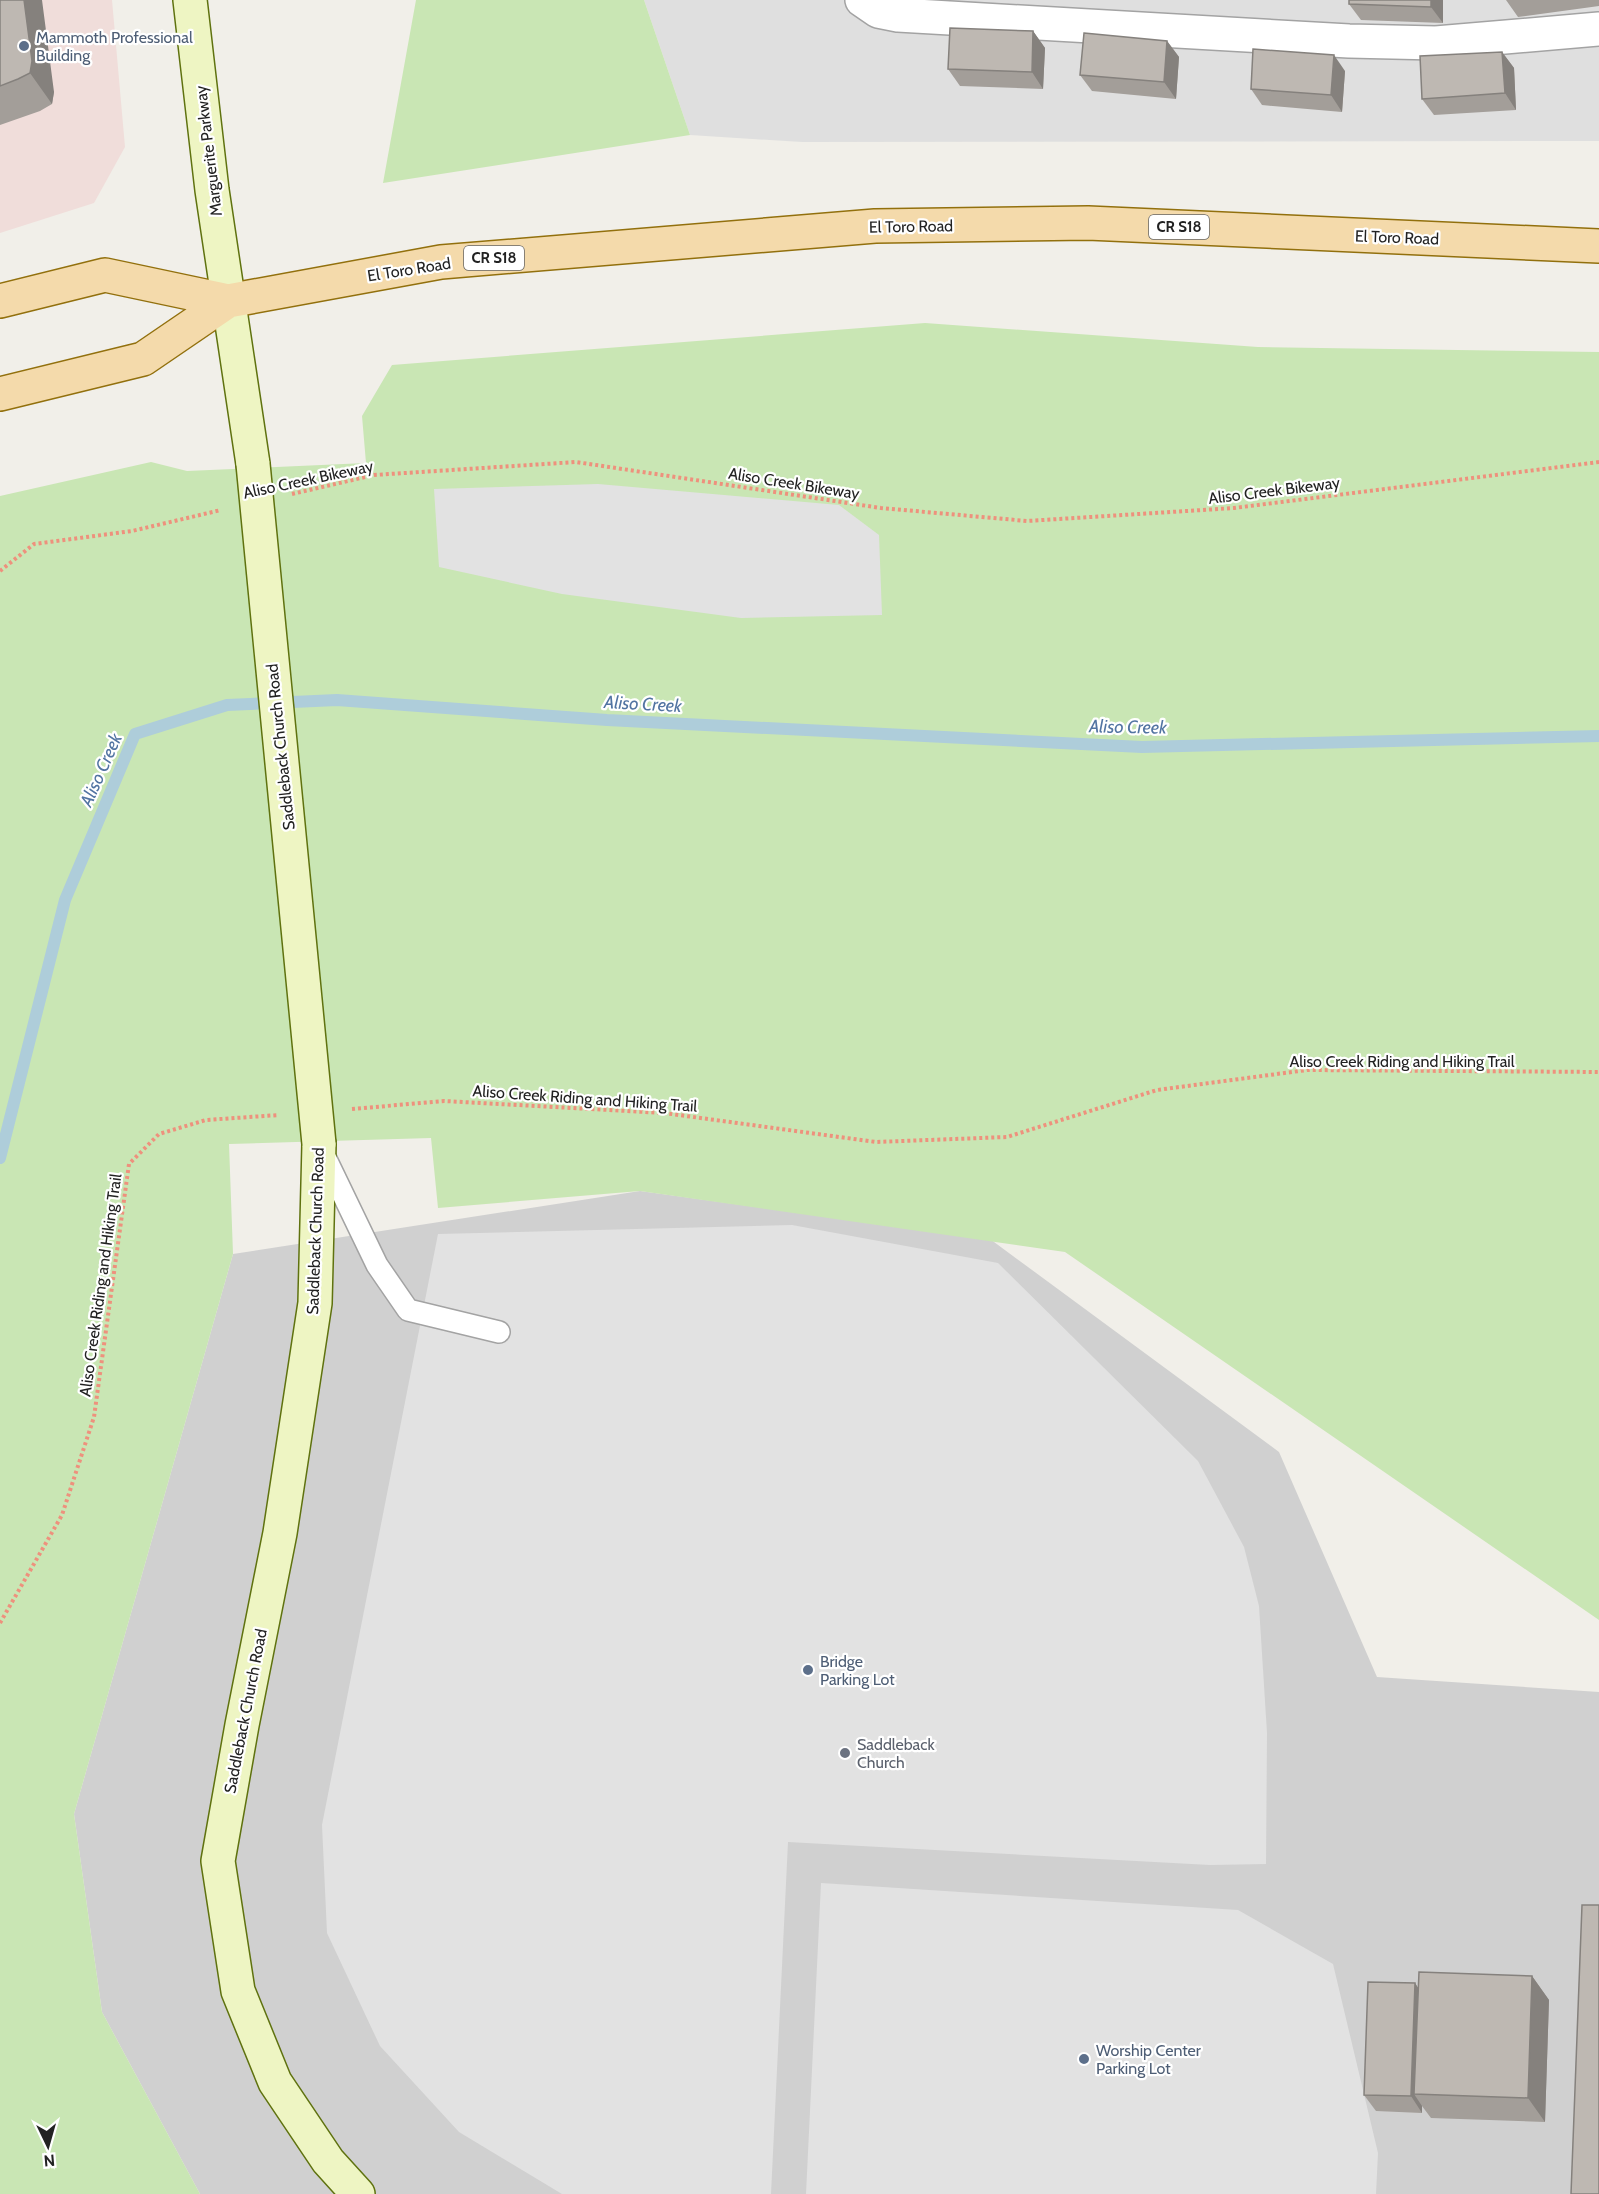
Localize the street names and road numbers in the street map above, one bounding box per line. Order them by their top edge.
street label: Marguerite Parkway [191,85,226,217]
road number: CR S18 [1149,215,1209,239]
street label: El Toro Road [869,216,953,237]
street label: El Toro Road [1355,227,1439,248]
road number: CR S18 [464,246,524,270]
street label: El Toro Road [366,254,452,285]
street label: Aliso Creek Bikeway [241,456,375,503]
street label: Aliso Creek Bikeway [727,464,861,503]
street label: Aliso Creek Bikeway [1207,473,1341,508]
street label: Saddleback Church Road [262,663,299,831]
street label: Aliso Creek Riding and Hiking Trail [1289,1052,1515,1071]
street label: Aliso Creek Riding and Hiking Trail [472,1081,698,1116]
street label: Saddleback Church Road [303,1147,328,1315]
street label: Aliso Creek Riding and Hiking Trail [75,1172,126,1398]
street label: Saddleback Church Road [220,1627,271,1795]

